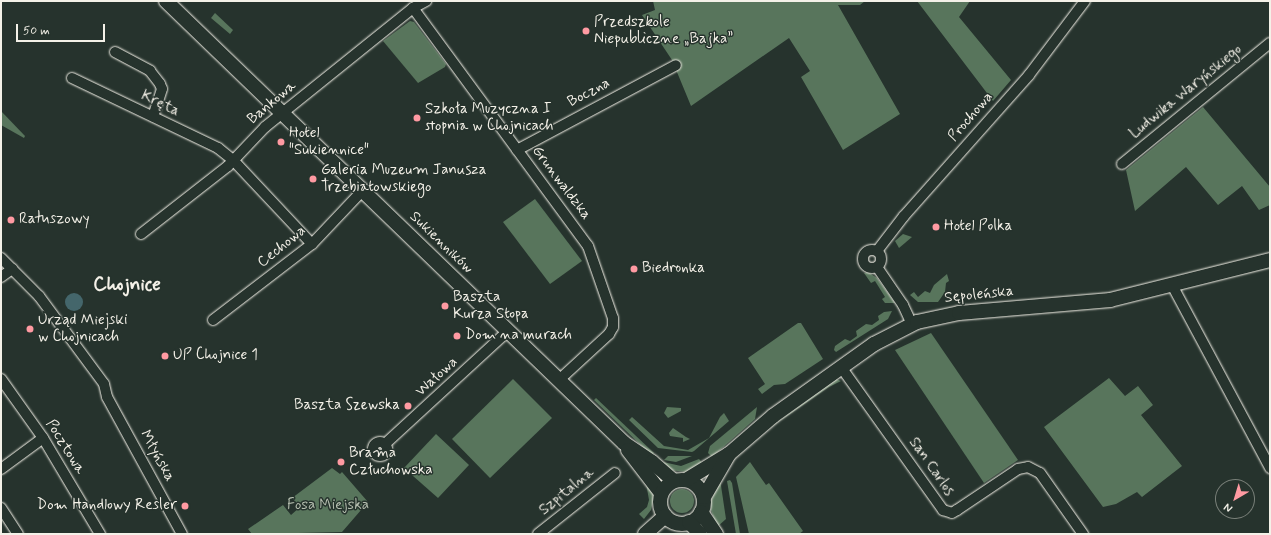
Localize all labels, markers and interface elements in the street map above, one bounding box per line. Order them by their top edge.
place label: Przedszkole Niepubliczne „Bajka” [594,13,733,48]
scale bar [18,16,107,42]
text: 50 m [23,23,50,39]
marker: Przedszkole Niepubliczne „Bajka” [581,26,591,36]
street label: Ludwika Waryńskiego [1126,41,1246,143]
street label: Boczna [565,74,613,112]
street label: Bankowa [244,77,300,129]
street label: Kręta [138,87,182,121]
street label: Prochowa [945,89,997,145]
place label: Szkoła Muzyczna I stopnia w Chojnicach [425,100,555,135]
marker: Szkoła Muzyczna I stopnia w Chojnicach [412,113,422,123]
place label: Hotel "Sukiennice" [289,124,369,159]
marker: Hotel "Sukiennice" [276,137,286,147]
street label: Grunwaldzka [527,143,595,223]
place label: Galeria Muzeum Janusza Trzebiatowskiego [321,161,488,196]
marker: Galeria Muzeum Janusza Trzebiatowskiego [308,174,318,184]
street label: Sukienników [405,208,477,278]
place label: Ratuszowy [19,211,90,229]
marker: Ratuszowy [6,215,16,225]
place label: Hotel Polka [944,218,1011,236]
street label: Cechowa [254,222,310,272]
marker: Hotel Polka [931,222,941,232]
place label: Biedronka [642,260,705,278]
marker: Biedronka [629,264,639,274]
district label: Chojnice [93,274,161,296]
street label: Sępoleńska [943,282,1015,308]
place label: Baszta Kurza Stopa [453,288,529,323]
marker: Baszta Kurza Stopa [440,301,450,311]
place label: Urząd Miejski w Chojnicach [38,311,127,346]
marker: Urząd Miejski w Chojnicach [25,324,35,334]
place label: Dom na murach [465,327,566,345]
marker: Dom na murach [452,331,462,341]
place label: UP Chojnice 1 [173,347,260,365]
marker: UP Chojnice 1 [160,351,170,361]
street label: Wałowa [412,353,462,401]
place label: Baszta Szewska [291,397,400,415]
marker: Baszta Szewska [403,401,413,411]
street label: Pocztowa [41,416,89,478]
street label: Młyńska [136,427,178,485]
street label: San Carlos [904,434,958,500]
place label: Brama Człuchowska [349,444,433,479]
marker: Brama Człuchowska [336,457,346,467]
street label: Szpitalna [536,464,598,520]
north arrow [1215,479,1255,519]
place label: Dom Handlowy Resler [38,497,177,515]
park label: Fosa Miejska [286,497,370,515]
text: N [1221,500,1235,515]
marker: Dom Handlowy Resler [180,501,190,511]

